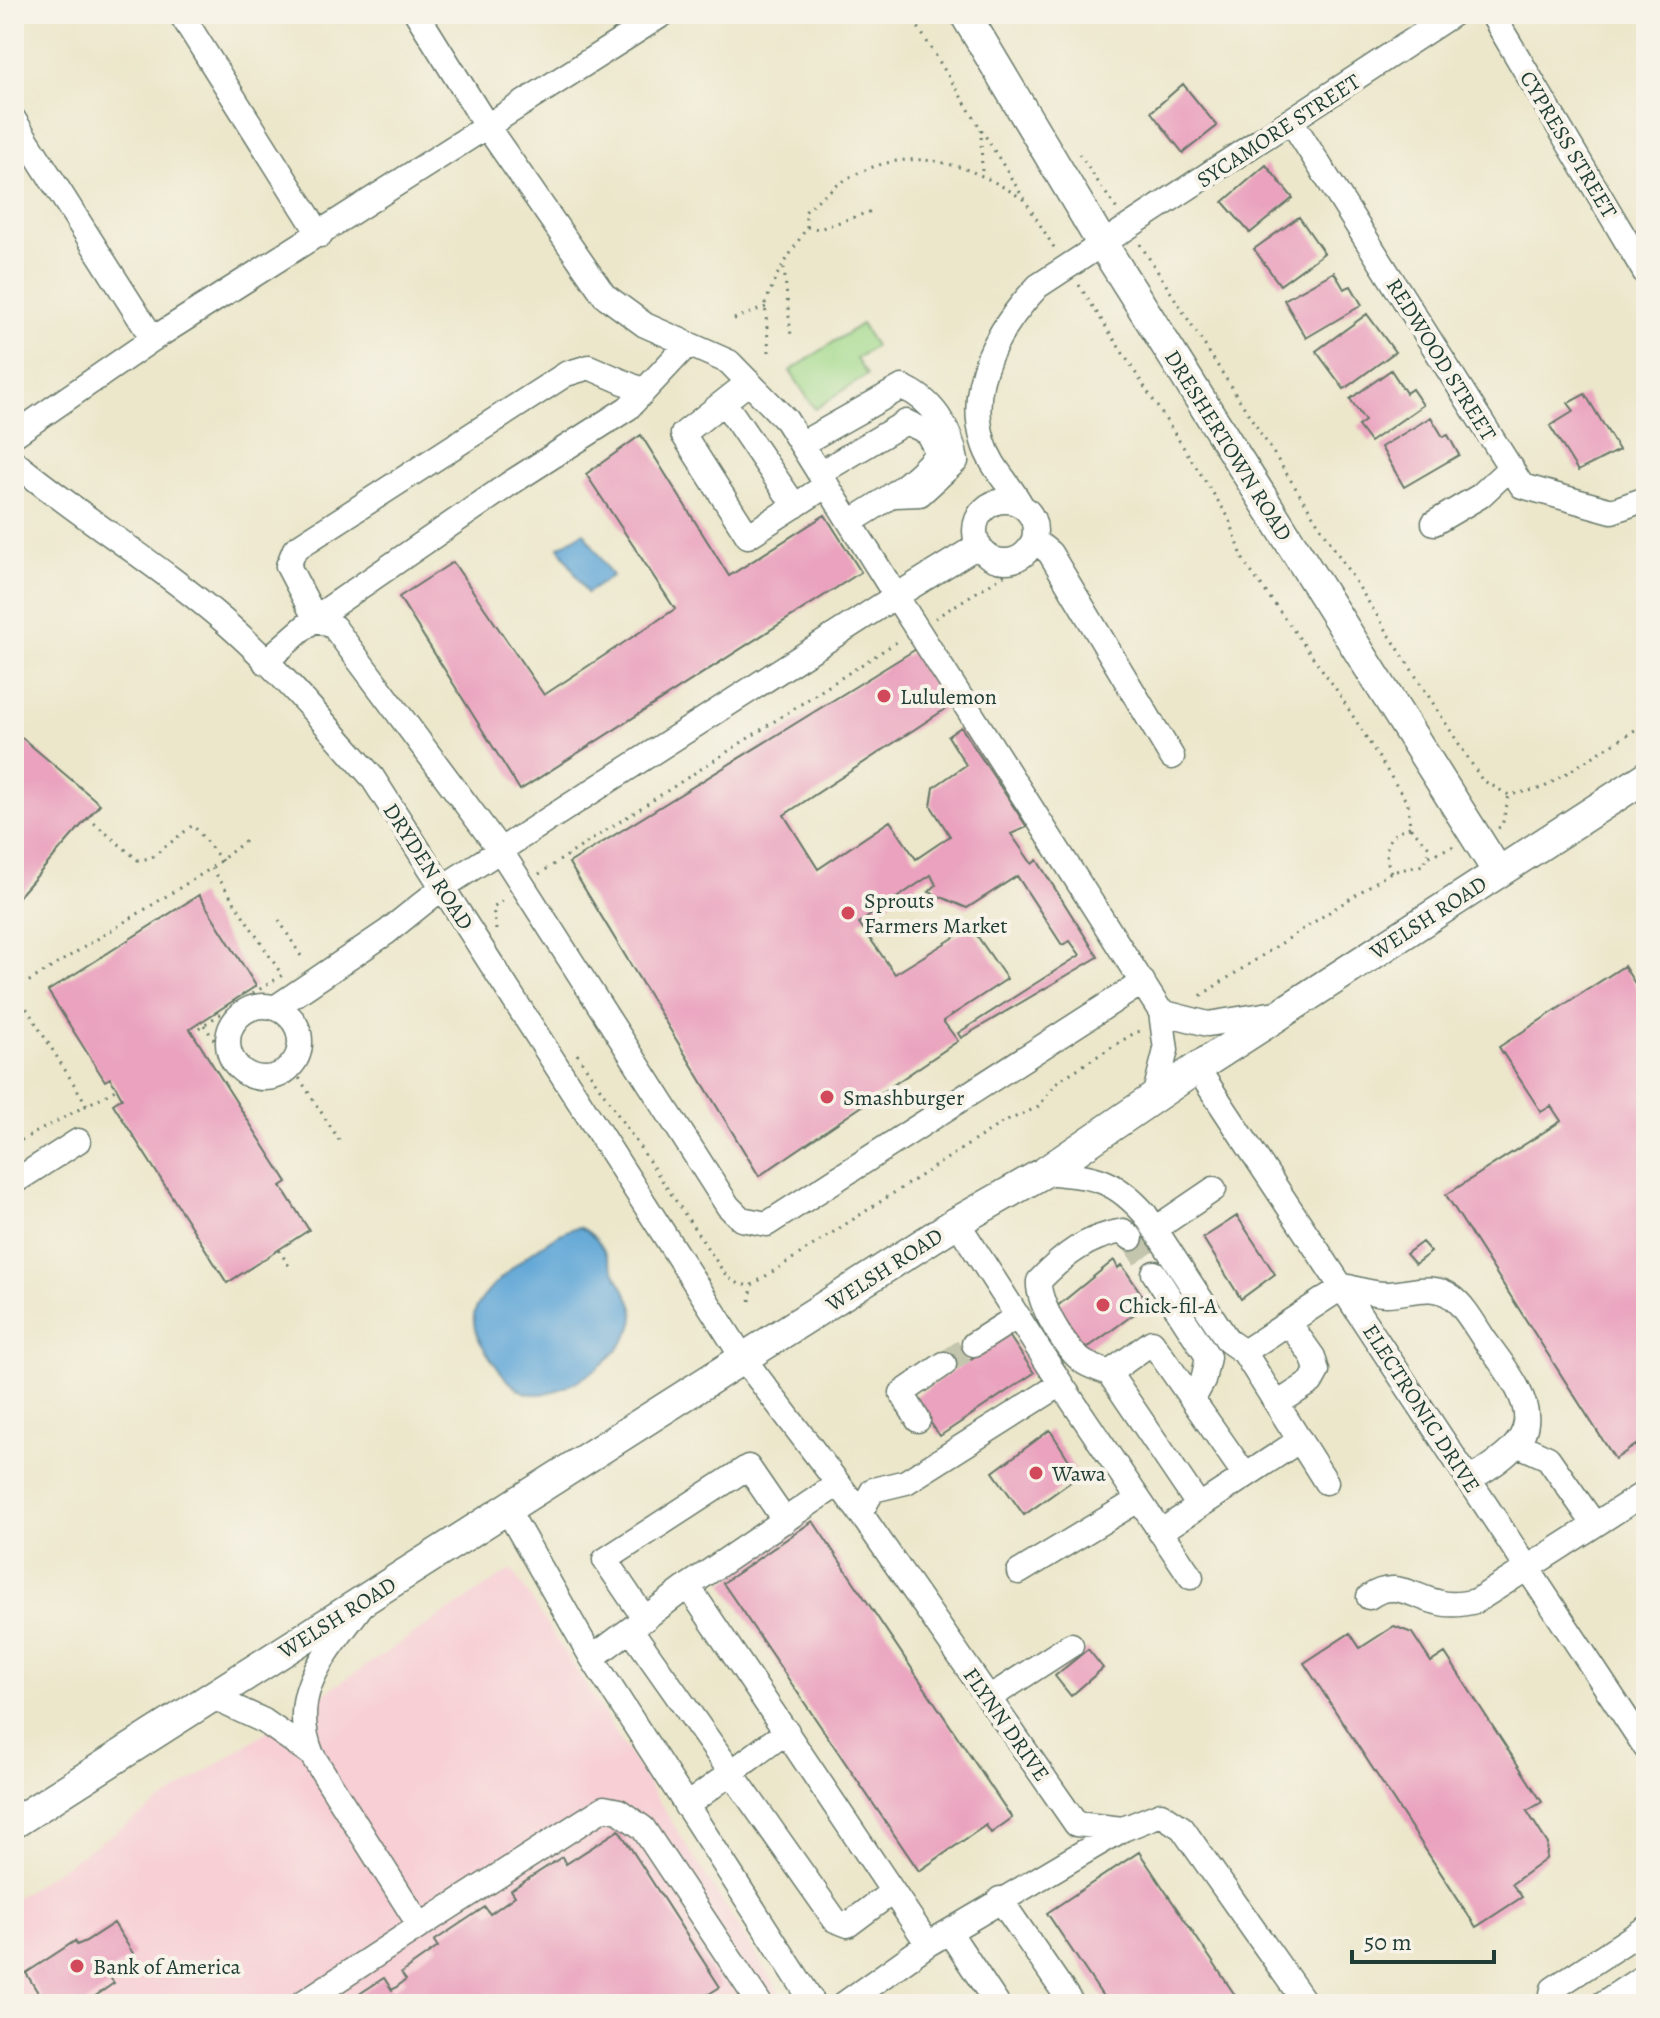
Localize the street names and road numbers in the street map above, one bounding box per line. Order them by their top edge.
street label: CYPRESS STREET [1512,65,1624,224]
street label: SYCAMORE STREET [1191,67,1366,195]
street label: REDWOOD STREET [1379,273,1503,447]
street label: DRESHERTOWN ROAD [1157,344,1299,547]
street label: DRYDEN ROAD [376,797,480,936]
street label: WELSH ROAD [1363,869,1493,967]
street label: WELSH ROAD [819,1221,949,1319]
street label: ELECTRONIC DRIVE [1355,1318,1487,1499]
street label: WELSH ROAD [272,1570,402,1667]
street label: FLYNN DRIVE [956,1662,1057,1788]

